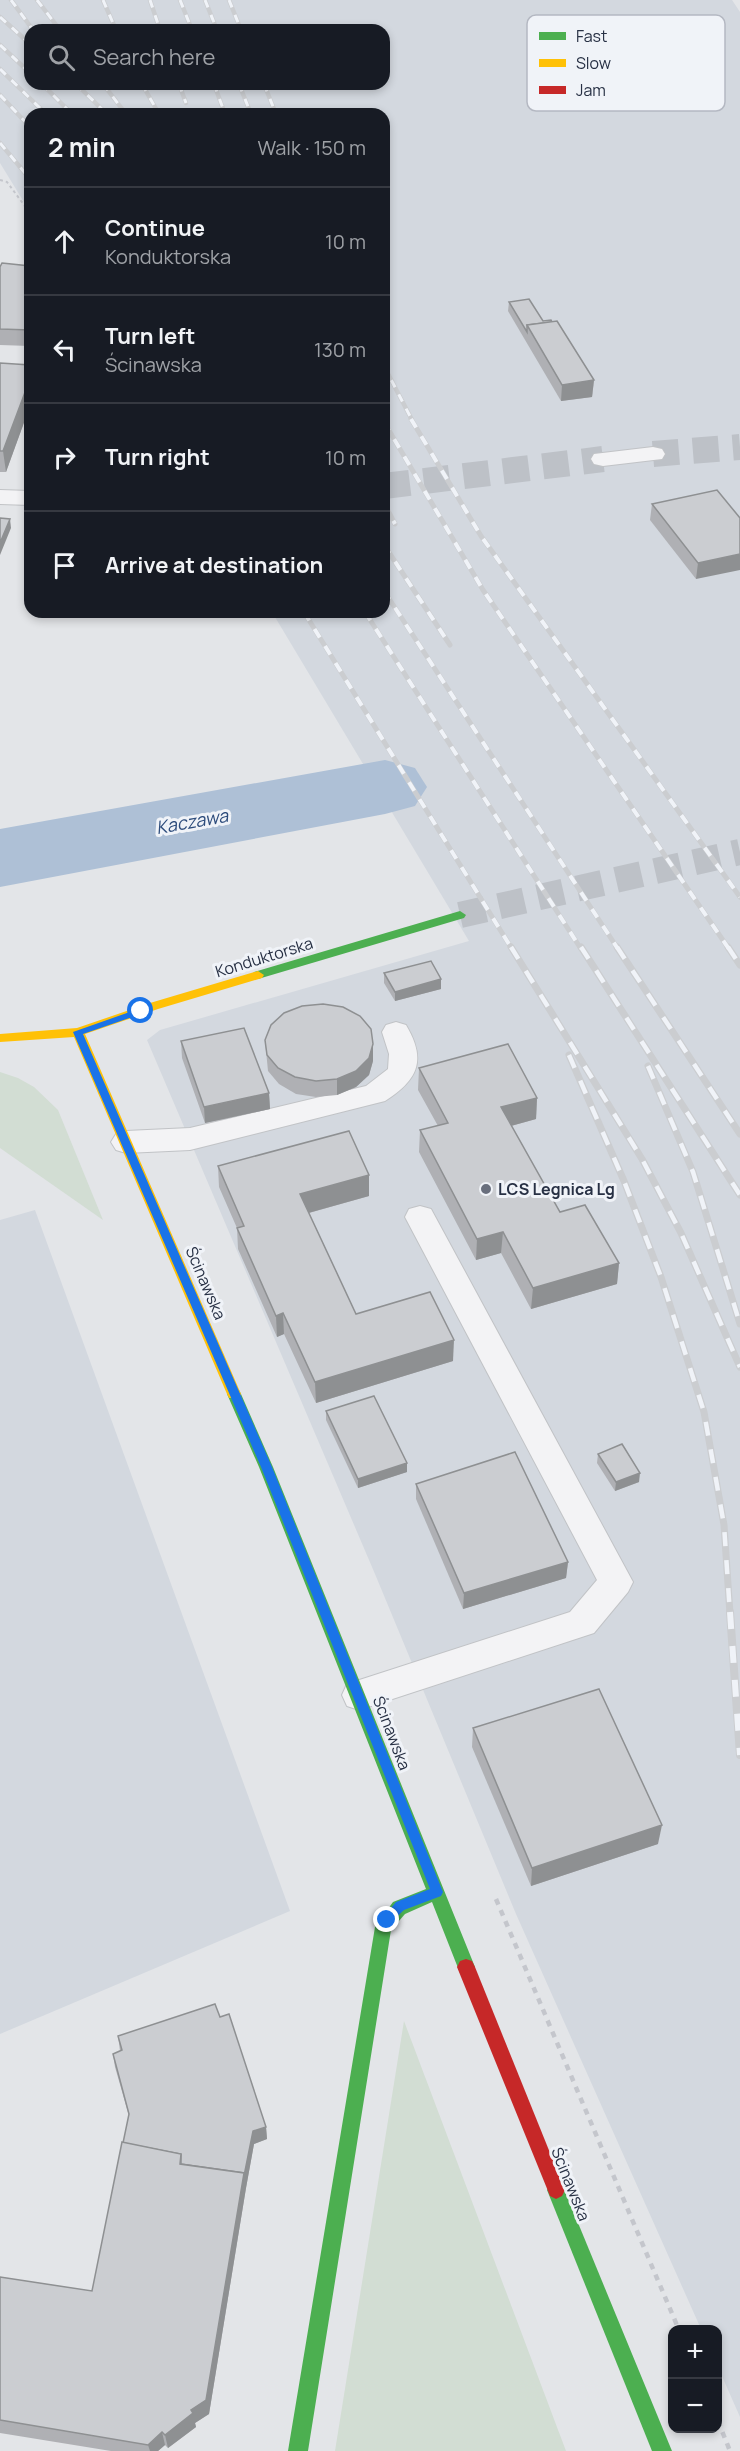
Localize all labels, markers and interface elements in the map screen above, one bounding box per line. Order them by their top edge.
legend [527,15,725,111]
search box [24,24,390,90]
text: Fast [576,25,607,47]
icon: search [45,41,78,74]
text: Search here [93,42,215,72]
text: Slow [576,52,611,74]
text: Jam [576,79,606,101]
text: 2 min [48,129,116,165]
text: Walk · 150 m [257,134,366,161]
text: Continue [105,213,205,243]
icon: ahead [48,225,81,258]
text: 10 m [325,228,366,255]
text: Konduktorska [105,243,231,270]
text: Turn left [105,321,195,351]
icon: left [48,333,81,366]
text: 130 m [314,336,366,363]
text: Ścinawska [105,351,202,378]
icon: right [48,441,81,474]
text: Turn right [105,442,210,472]
text: 10 m [325,444,366,471]
icon: arrive [48,549,81,582]
text: Arrive at destination [105,550,323,580]
water label: Kaczawa [154,803,231,839]
street label: Konduktorska [213,932,315,982]
route start [127,997,153,1023]
place label: LCS Legnica Lg [498,1178,615,1200]
marker: LCS Legnica Lg [479,1182,493,1196]
street label: Ścinawska [181,1243,231,1323]
street label: Ścinawska [368,1693,416,1773]
route end [373,1906,399,1932]
street label: Ścinawska [546,2144,596,2224]
map controls [668,2325,722,2433]
button: + [668,2325,722,2379]
button: − [668,2379,722,2433]

